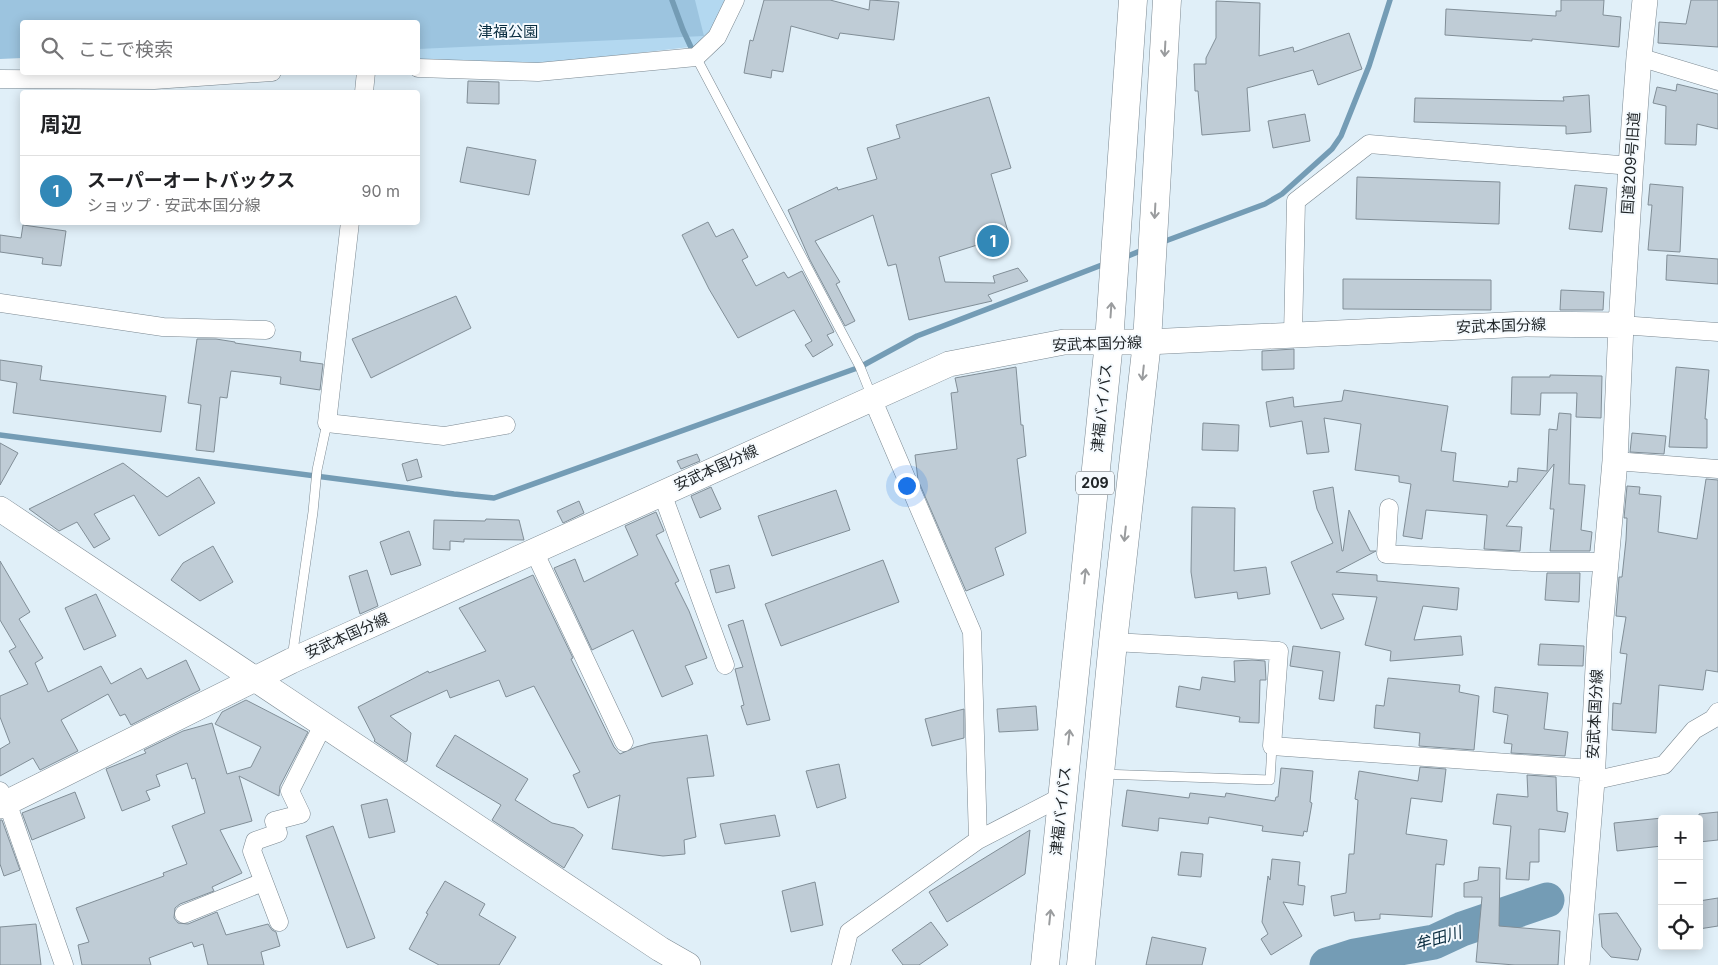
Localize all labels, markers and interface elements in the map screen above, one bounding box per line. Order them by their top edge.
search box [20,20,420,75]
park label: 津福公園 [478,22,538,41]
icon: search [38,34,66,62]
text: ここで検索 [78,38,173,61]
one-way arrow [1160,40,1169,56]
street label: 国道209号旧道 [1617,111,1644,215]
text: 周辺 [40,112,82,137]
text: スーパーオートバックス [87,169,295,192]
text: 1 [53,181,59,201]
text: 90 m [361,181,400,201]
text: ショップ · 安武本国分線 [87,195,261,215]
one-way arrow [1150,203,1159,219]
pin: 1 [977,222,1009,260]
one-way arrow [1107,302,1116,318]
street label: 安武本国分線 [1456,314,1546,337]
street label: 安武本国分線 [1052,332,1142,355]
street label: 津福バイパス [1087,362,1116,454]
one-way arrow [1138,365,1148,381]
street label: 安武本国分線 [671,441,761,495]
road number: 209 [1076,472,1114,494]
your location [894,473,920,499]
one-way arrow [1120,526,1130,542]
one-way arrow [1080,568,1090,584]
street label: 安武本国分線 [302,609,392,663]
street label: 安武本国分線 [1583,669,1606,759]
one-way arrow [1064,730,1074,746]
street label: 津福バイパス [1046,765,1075,857]
map controls [1658,815,1703,950]
button: + [1658,815,1703,860]
button: − [1658,860,1703,905]
button: locate [1658,905,1703,950]
one-way arrow [1045,909,1055,925]
water label: 牟田川 [1412,921,1466,954]

